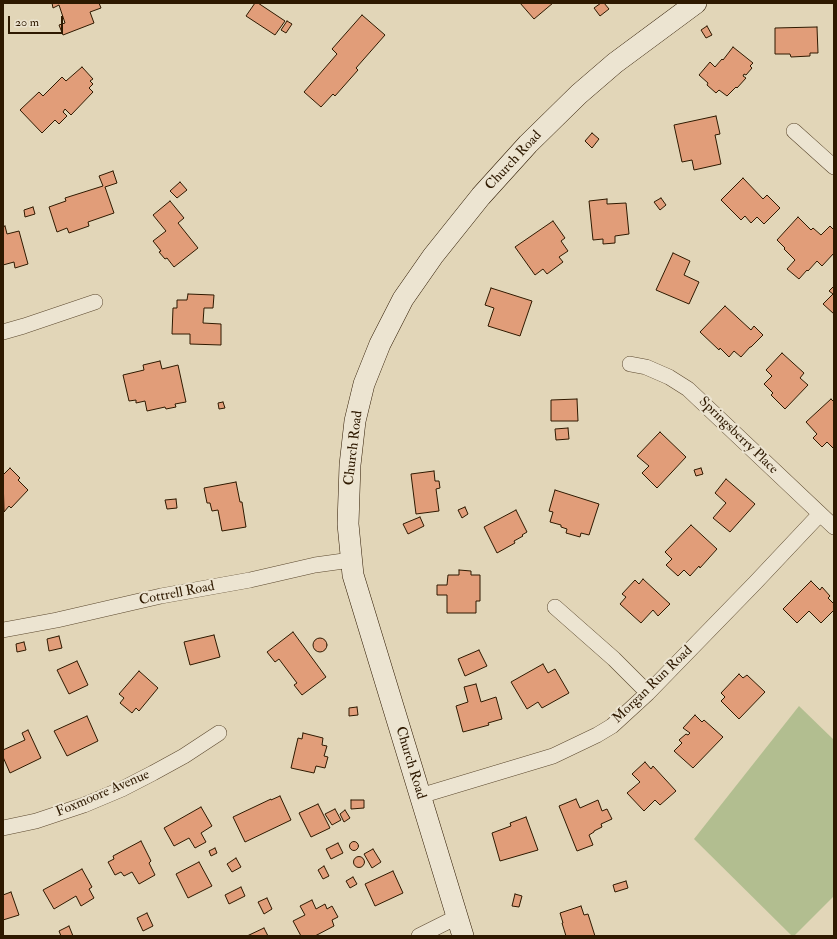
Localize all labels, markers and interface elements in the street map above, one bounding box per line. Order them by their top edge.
scale bar [10,8,65,34]
text: 20 m [15,15,39,30]
street label: Church Road [482,128,546,194]
street label: Springsberry Place [695,394,781,478]
street label: Church Road [341,410,367,486]
street label: Cottrell Road [138,578,216,610]
street label: Morgan Run Road [610,643,696,727]
street label: Church Road [391,725,429,801]
street label: Foxmoore Avenue [54,767,152,821]

